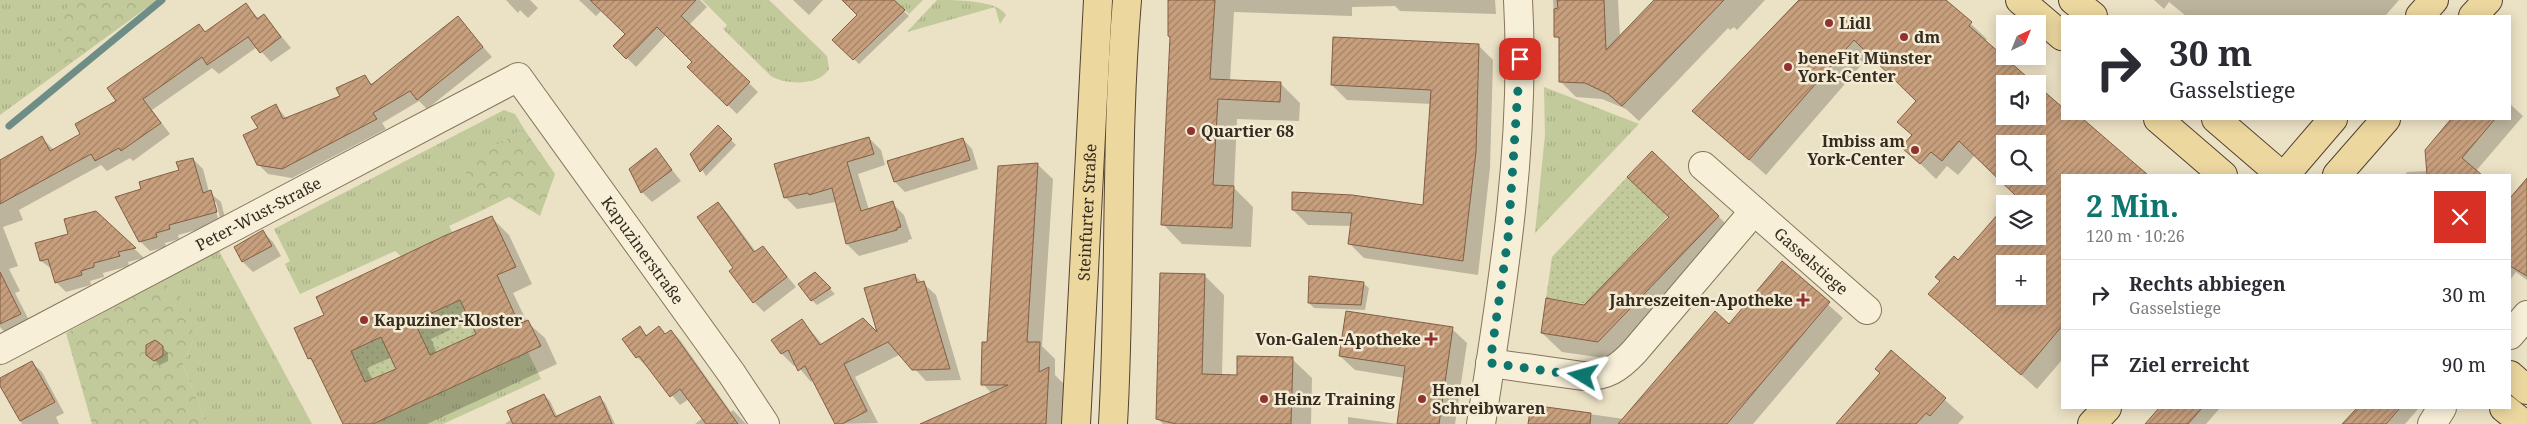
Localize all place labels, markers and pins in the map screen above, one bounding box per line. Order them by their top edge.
place label: Lidl [1839,12,1871,34]
marker: Lidl [1823,17,1835,29]
place label: dm [1914,26,1940,48]
marker: dm [1898,31,1910,43]
pin [1499,38,1541,80]
place label: beneFit Münster York-Center [1798,47,1932,87]
marker: beneFit Münster York-Center [1782,61,1794,73]
place label: Quartier 68 [1201,120,1294,142]
marker: Quartier 68 [1185,125,1197,137]
place label: Imbiss am York-Center [1807,130,1906,170]
marker: Imbiss am York-Center [1909,144,1921,156]
place label: Jahreszeiten-Apotheke [1608,289,1793,311]
marker: Jahreszeiten-Apotheke [1797,294,1809,306]
place label: Kapuziner-Kloster [374,309,523,331]
marker: Kapuziner-Kloster [358,314,370,326]
place label: Von-Galen-Apotheke [1255,328,1421,350]
marker: Von-Galen-Apotheke [1425,333,1437,345]
place label: Henel Schreibwaren [1432,379,1546,419]
place label: Heinz Training [1274,388,1395,410]
marker: Heinz Training [1258,393,1270,405]
marker: Henel Schreibwaren [1416,393,1428,405]

